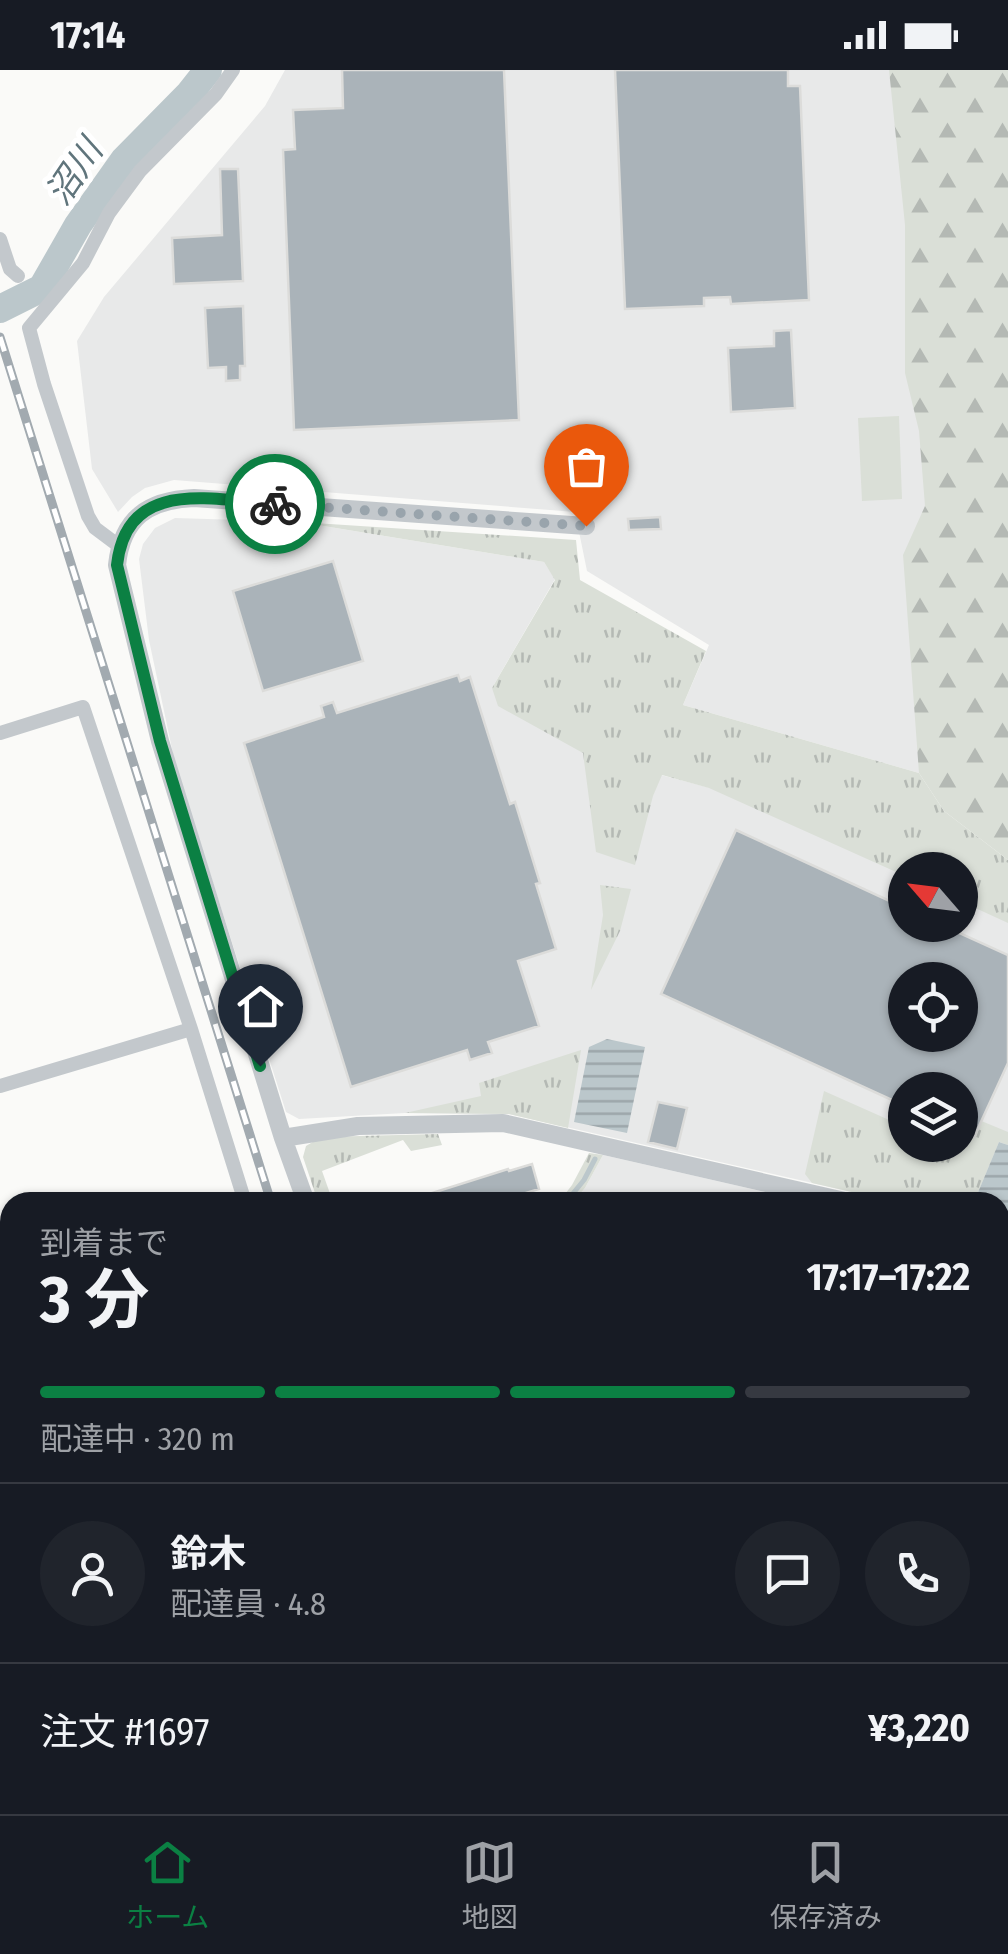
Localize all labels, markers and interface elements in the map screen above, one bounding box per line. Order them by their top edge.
text: 17:14 [50,12,125,58]
water label: 沼川 [37,128,113,213]
pin [544,424,629,527]
icon: bag [559,439,614,494]
courier [225,454,325,554]
icon: bike [248,477,303,532]
north arrow [888,852,978,942]
map controls [888,852,978,1162]
button: locate [888,962,978,1052]
pin [218,964,303,1067]
icon: home [233,979,288,1034]
button: layers [888,1072,978,1162]
text: 到着まで [40,1224,168,1262]
text: 17:17–17:22 [807,1254,970,1300]
text: 3 分 [40,1261,149,1339]
text: 配達中 · 320 m [40,1420,235,1458]
button: person [40,1521,145,1626]
button: chat [735,1521,840,1626]
button: phone [865,1521,970,1626]
text: 鈴木 [170,1531,246,1577]
text: 配達員 · 4.8 [170,1585,326,1623]
text: ¥3,220 [868,1705,970,1751]
text: 注文 #1697 [40,1709,209,1755]
tab: ホーム [126,1835,209,1935]
tab: 地図 [462,1835,518,1935]
tab: 保存済み [770,1835,882,1935]

